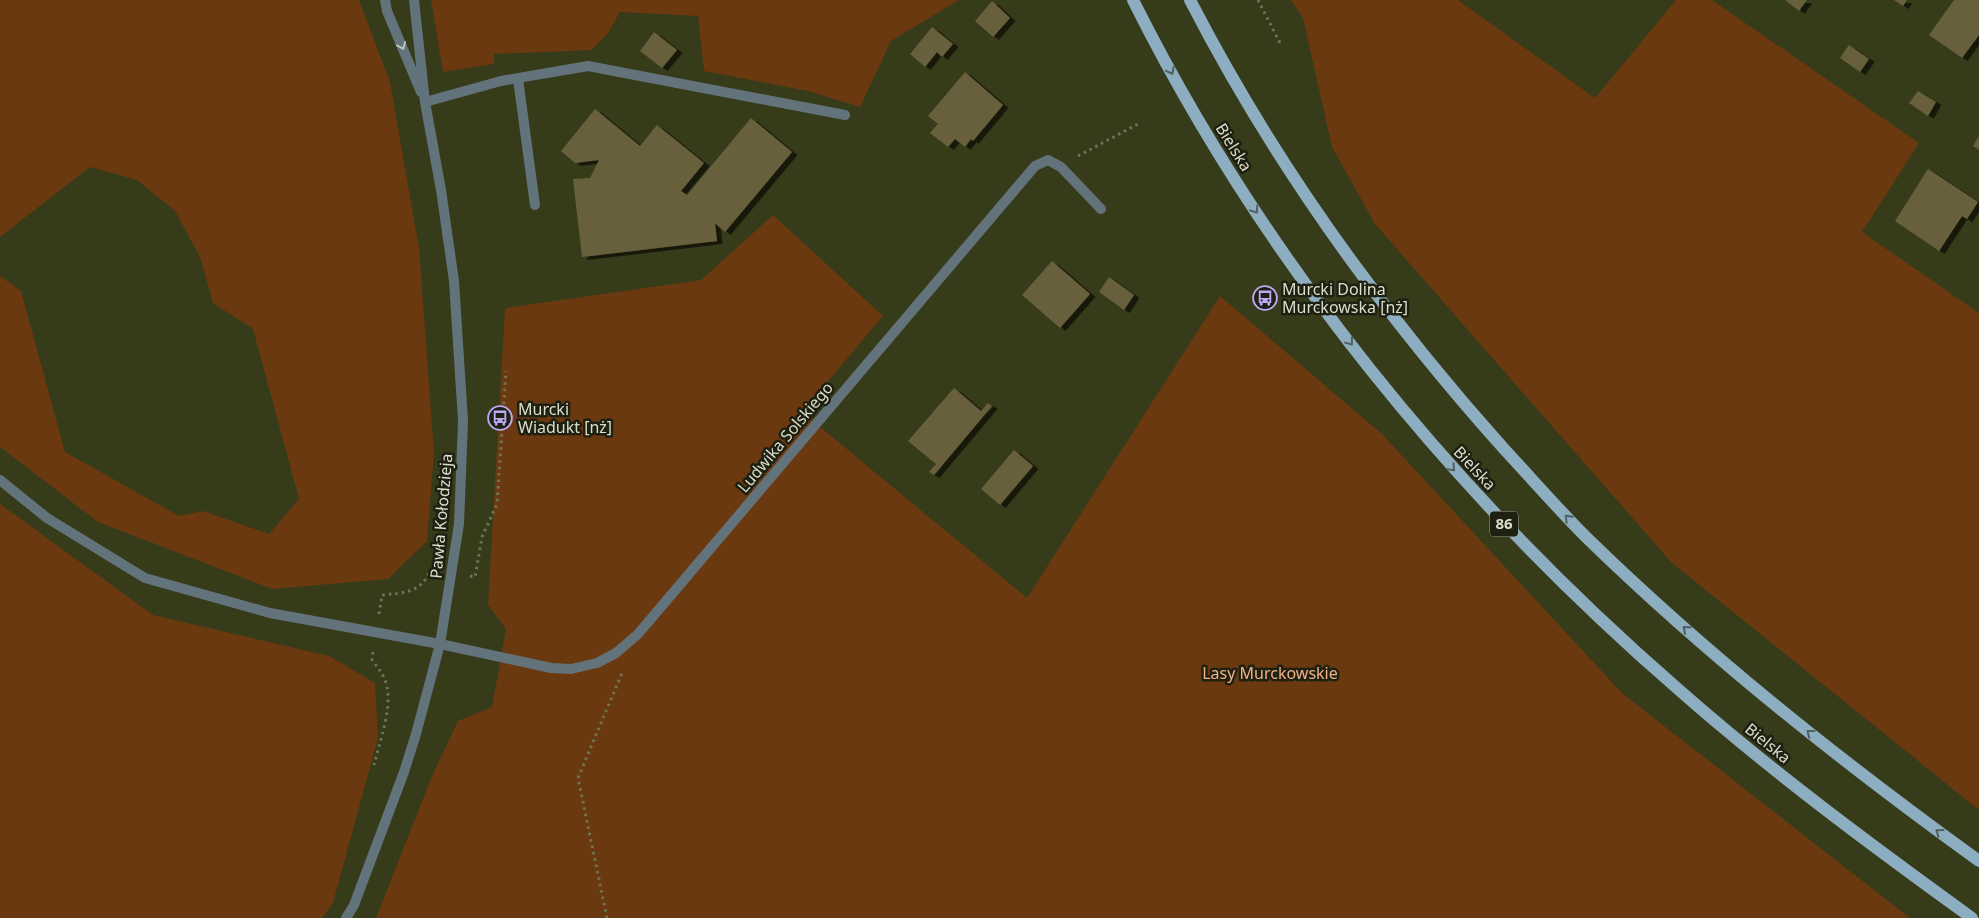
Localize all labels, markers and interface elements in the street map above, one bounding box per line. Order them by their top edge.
one-way arrow [395,41,406,50]
one-way arrow [1164,66,1174,75]
street label: Bielska [1211,119,1257,175]
one-way arrow [1249,204,1258,214]
place label: Murcki Dolina Murckowska [nż] [1282,278,1408,318]
bus stop icon: Murcki Dolina Murckowska [nż] [1252,285,1278,311]
one-way arrow [1344,336,1352,345]
street label: Ludwika Solskiego [732,377,838,497]
place label: Murcki Wiadukt [nż] [518,398,612,438]
bus stop icon: Murcki Wiadukt [nż] [487,405,513,431]
street label: Bielska [1449,441,1501,495]
street label: Pawła Kołodzieja [425,453,457,579]
one-way arrow [1446,462,1455,471]
road number: 86 [1490,512,1518,536]
one-way arrow [1565,514,1574,523]
one-way arrow [1683,626,1692,635]
park label: Lasy Murckowskie [1202,662,1338,684]
street label: Bielska [1741,718,1795,768]
one-way arrow [1807,730,1816,739]
one-way arrow [1936,829,1945,838]

